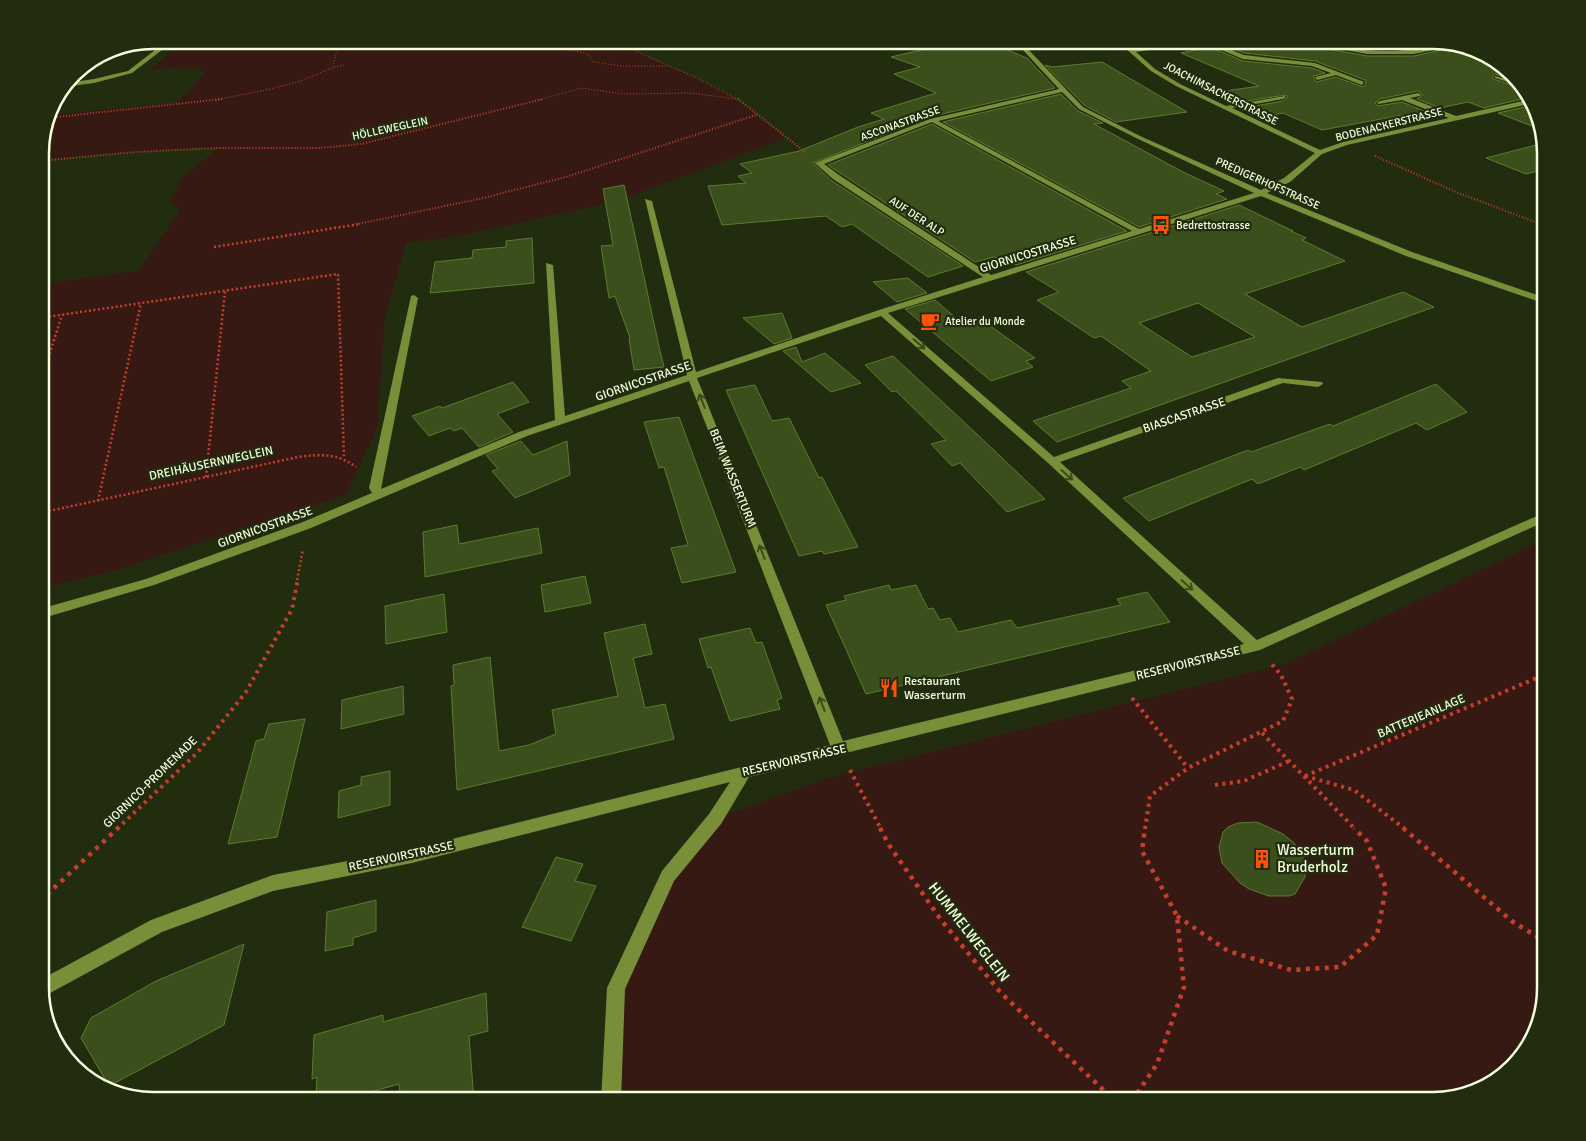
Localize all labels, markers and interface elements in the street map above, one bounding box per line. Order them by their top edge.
street label: JOACHIMSACKERSTRASSE [1161,59,1280,128]
street label: ASCONASTRASSE [859,103,942,144]
street label: BODENACKERSTRASSE [1334,105,1444,144]
street label: HÖLLEWEGLEIN [351,113,429,143]
street label: PREDIGERHOFSTRASSE [1214,155,1322,212]
street label: AUF DER ALP [887,194,947,239]
bus stop icon: Bedrettostrasse [1150,214,1172,236]
place label: Bedrettostrasse [1176,219,1250,232]
street label: GIORNICOSTRASSE [978,233,1078,276]
cafe icon: Atelier du Monde [919,310,941,332]
place label: Atelier du Monde [945,315,1025,328]
one-way arrow [912,338,925,350]
street label: GIORNICOSTRASSE [593,358,693,405]
one-way arrow [697,394,706,410]
street label: BIASCASTRASSE [1141,394,1228,437]
street label: BEIM WASSERTURM [706,427,759,530]
street label: DREIHÄUSERNWEGLEIN [148,443,275,484]
one-way arrow [1060,469,1073,481]
street label: GIORNICOSTRASSE [216,503,315,552]
one-way arrow [757,545,767,560]
one-way arrow [1180,579,1193,590]
street label: RESERVOIRSTRASSE [1135,643,1242,684]
place label: Restaurant Wasserturm [904,674,966,703]
restaurant icon: Restaurant Wasserturm [878,677,900,699]
street label: BATTERIEANLAGE [1375,691,1467,742]
one-way arrow [816,697,826,712]
street label: GIORNICO-PROMENADE [100,733,201,831]
street label: RESERVOIRSTRASSE [740,741,848,780]
street label: RESERVOIRSTRASSE [347,838,455,875]
place label: Wasserturm Bruderholz [1277,841,1354,876]
building icon: Wasserturm Bruderholz [1251,848,1273,870]
street label: HUMMELWEGLEIN [925,879,1013,985]

